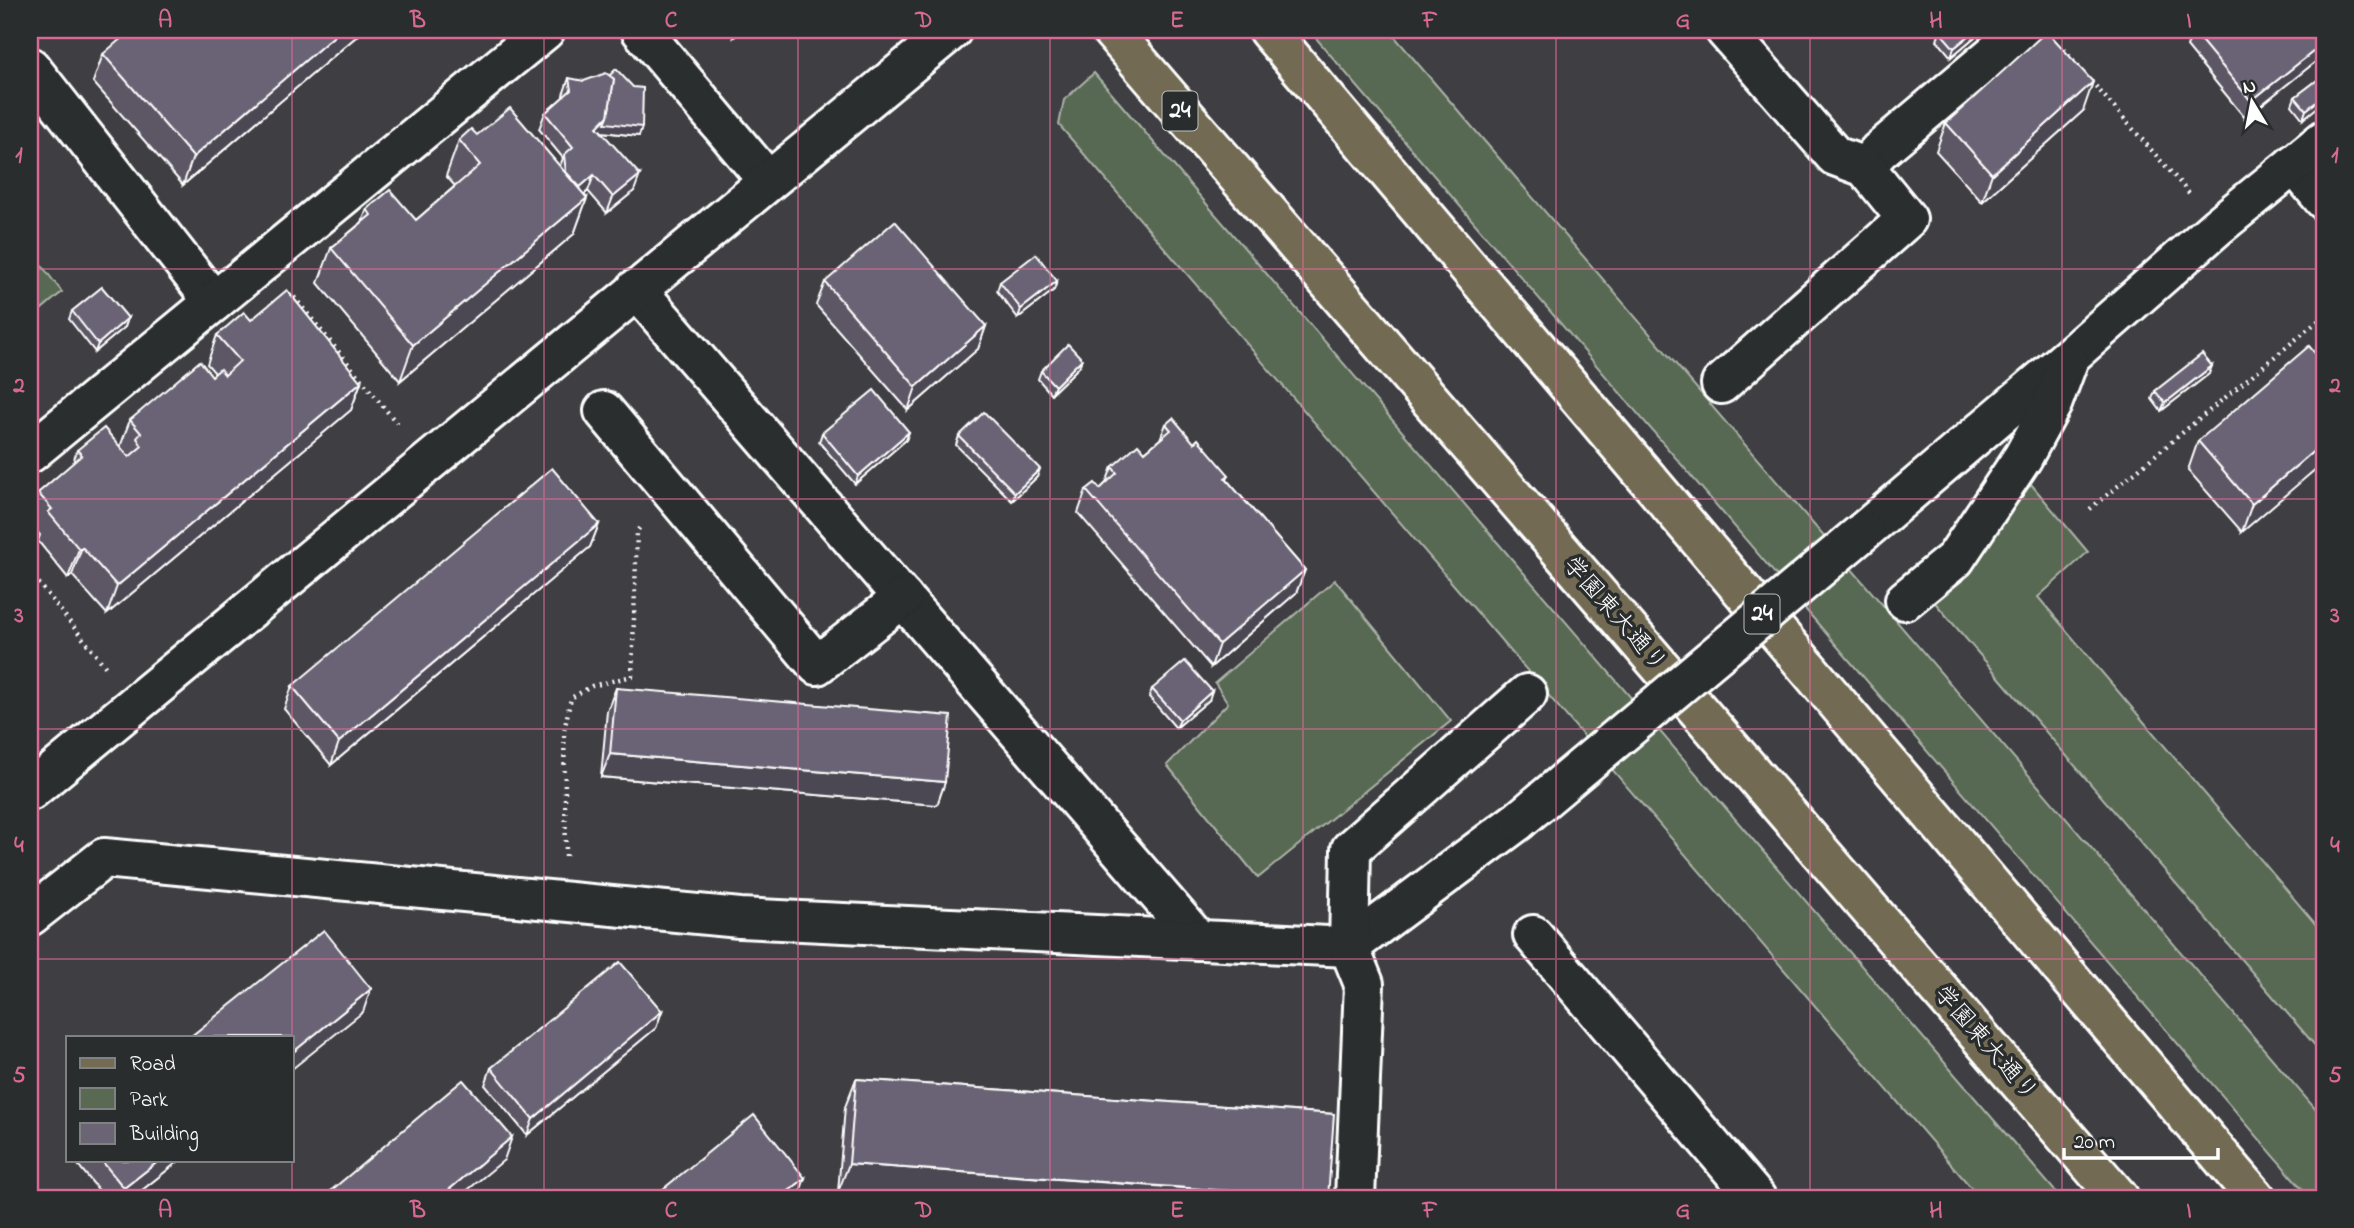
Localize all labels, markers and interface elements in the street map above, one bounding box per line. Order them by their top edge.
text: A [158,5,172,38]
text: B [409,5,426,38]
text: C [665,5,678,38]
text: D [915,5,932,38]
text: E [1170,5,1184,38]
text: F [1422,5,1438,38]
text: G [1676,5,1690,38]
text: H [1929,5,1943,38]
text: I [2186,5,2192,38]
north arrow [2218,66,2288,136]
text: N [2241,73,2258,102]
road number: 24 [1162,92,1198,130]
text: 1 [15,140,23,173]
text: 1 [2331,140,2339,173]
text: 2 [12,370,25,403]
text: 2 [2328,370,2341,403]
street label: 学園東大通り [1554,549,1674,681]
road number: 24 [1744,594,1780,634]
text: 3 [13,600,24,633]
text: 3 [2329,600,2340,633]
text: 4 [14,830,24,863]
text: 4 [2330,830,2340,863]
street label: 学園東大通り [1925,978,2045,1110]
legend [66,1036,294,1162]
text: Road [130,1050,176,1080]
text: 5 [12,1060,26,1093]
text: 5 [2328,1060,2342,1093]
text: Park [130,1086,169,1116]
scale bar [2064,1116,2218,1160]
text: Building [129,1120,199,1152]
text: 20 m [2074,1128,2115,1158]
text: A [158,1195,172,1228]
text: B [409,1195,426,1228]
text: C [665,1195,678,1228]
text: D [915,1195,932,1228]
text: E [1170,1195,1184,1228]
text: F [1422,1195,1438,1228]
text: G [1676,1195,1690,1228]
text: H [1929,1195,1943,1228]
text: I [2186,1195,2192,1228]

